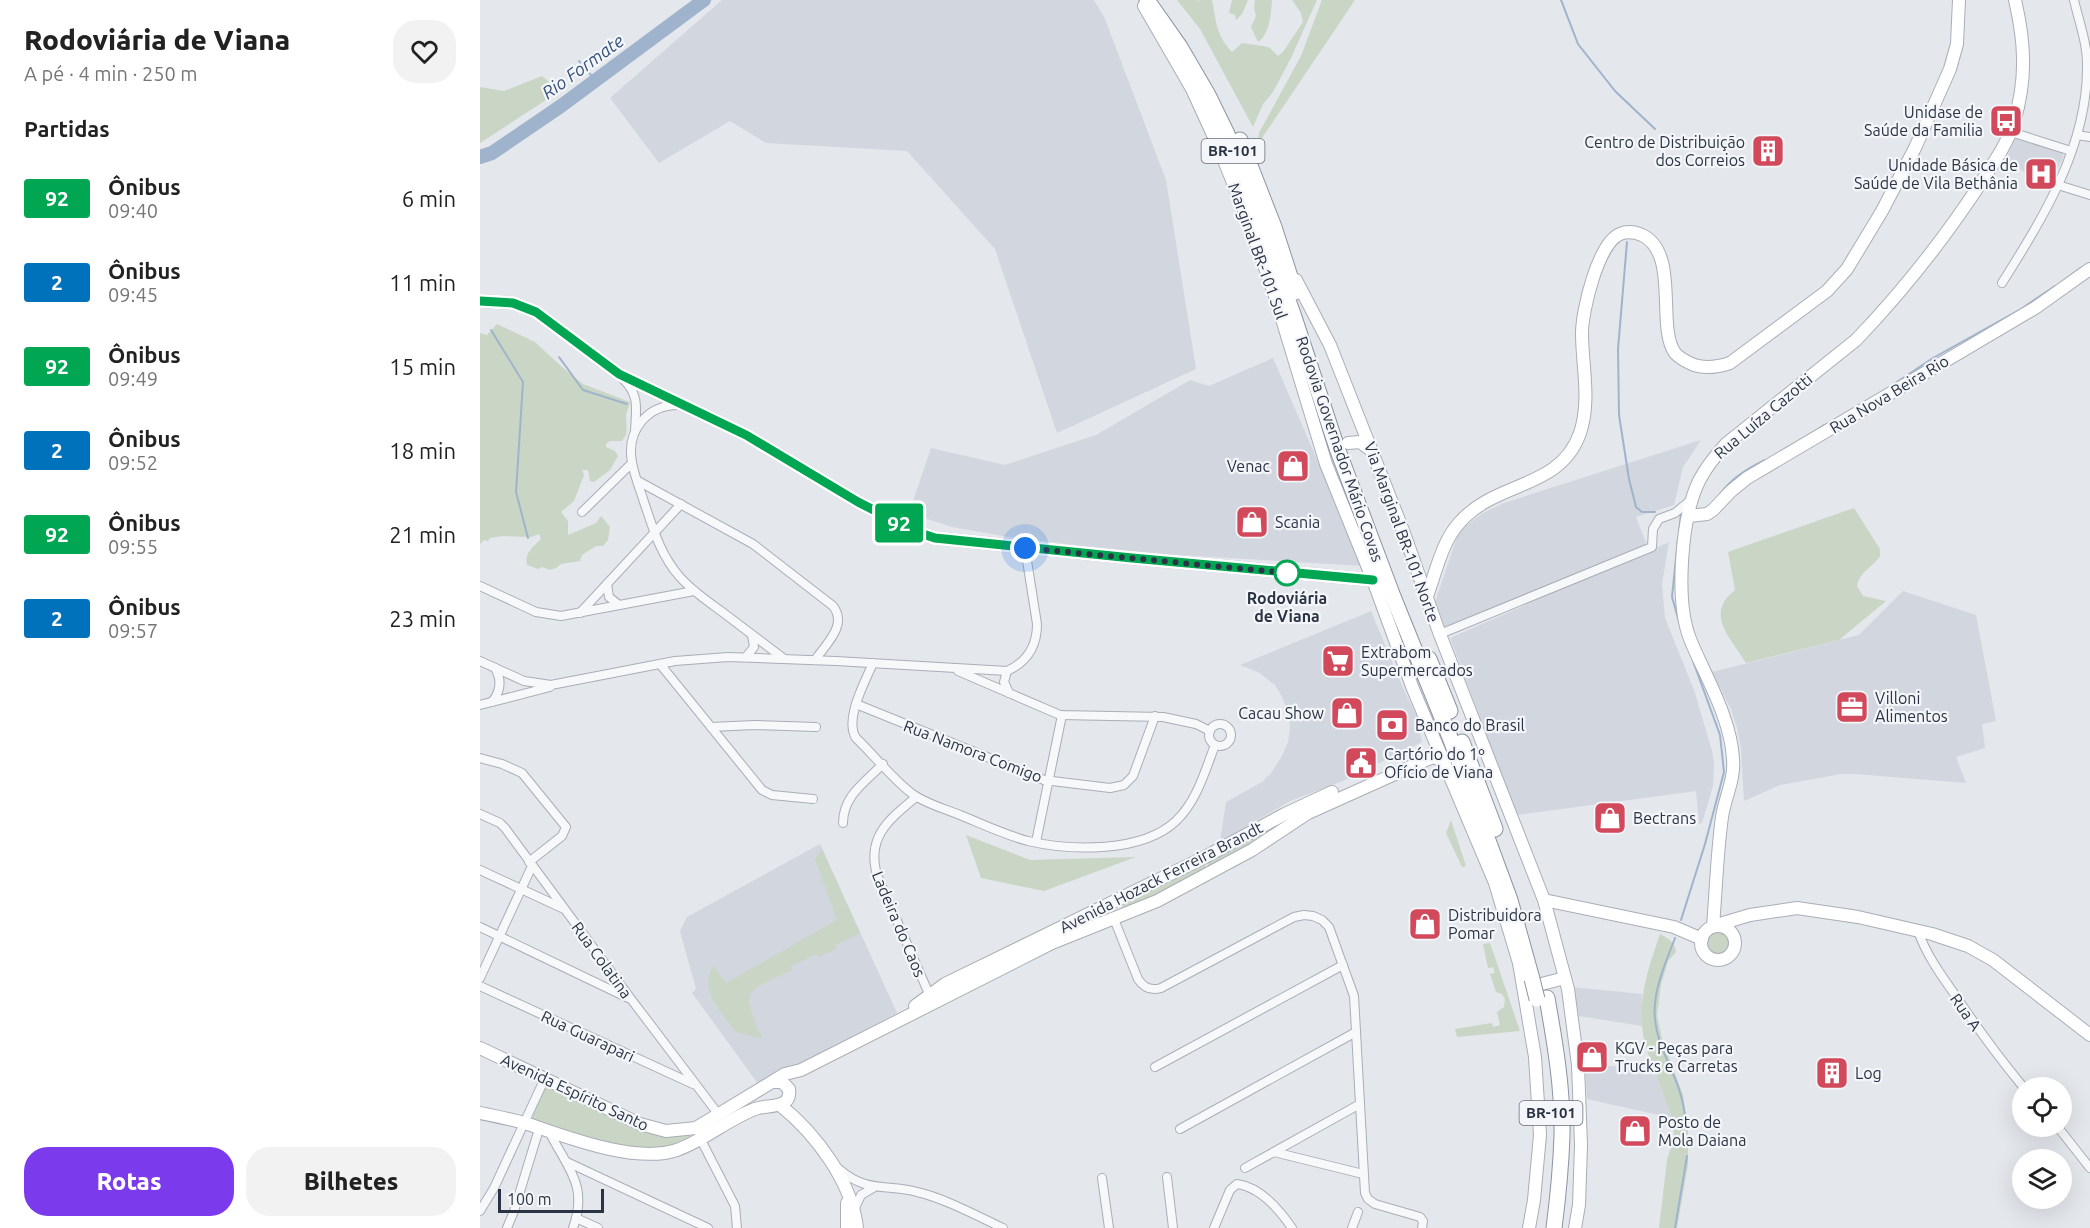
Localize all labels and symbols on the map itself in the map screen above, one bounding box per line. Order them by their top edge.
water label: Rio Formate [538,30,627,102]
place label: Unidase de Saúde da Familia [1864,103,1983,139]
bus stop icon: Unidase de Saúde da Familia [1988,103,2024,139]
place label: Centro de Distribuição dos Correios [1584,133,1745,169]
building icon: Centro de Distribuição dos Correios [1750,133,1786,169]
road number: BR-101 [1202,139,1264,163]
place label: Unidade Básica de Saúde de Vila Bethânia [1854,156,2018,192]
hospital icon: Unidade Básica de Saúde de Vila Bethânia [2023,156,2059,192]
street label: Marginal BR-101 Sul [1225,180,1291,322]
street label: Rodovia Governador Mário Covas [1293,334,1387,564]
street label: Rua Nova Beira Rio [1826,351,1952,437]
street label: Rua Luíza Cazotti [1710,370,1816,462]
street label: Via Marginal BR-101 Norte [1361,439,1443,625]
shop icon: Venac [1275,448,1311,484]
place label: Venac [1227,457,1271,475]
line badge: 92 [872,504,926,542]
shop icon: Scania [1234,504,1270,540]
place label: Scania [1275,513,1320,531]
your location [1010,533,1040,563]
marker: Rodoviária de Viana [1274,560,1300,586]
place label: Rodoviária de Viana [1247,589,1327,625]
supermarket icon: Extrabom Supermercados [1320,643,1356,679]
place label: Extrabom Supermercados [1361,643,1473,679]
office icon: Villoni Alimentos [1834,689,1870,725]
place label: Villoni Alimentos [1875,689,1948,725]
shop icon: Cacau Show [1329,695,1365,731]
place label: Cacau Show [1238,704,1325,722]
bank icon: Banco do Brasil [1374,707,1410,743]
street label: Rua Namora Comigo [901,716,1045,786]
place label: Banco do Brasil [1415,716,1525,734]
public building icon: Cartório do 1º Ofício de Viana [1343,745,1379,781]
place label: Cartório do 1º Ofício de Viana [1384,745,1493,781]
shop icon: Bectrans [1592,800,1628,836]
place label: Bectrans [1633,809,1696,827]
street label: Avenida Hozack Ferreira Brandt [1056,817,1266,936]
street label: Ladeira do Caos [869,868,929,980]
shop icon: Distribuidora Pomar [1407,906,1443,942]
place label: Distribuidora Pomar [1448,906,1542,942]
street label: Rua Colatina [568,918,636,1002]
street label: Rua A [1947,990,1986,1035]
street label: Rua Guarapari [539,1007,637,1065]
shop icon: KGV - Peças para Trucks e Carretas [1574,1039,1610,1075]
place label: KGV - Peças para Trucks e Carretas [1615,1039,1738,1075]
street label: Avenida Espírito Santo [498,1050,652,1134]
building icon: Log [1814,1055,1850,1091]
place label: Log [1855,1064,1882,1082]
road number: BR-101 [1520,1101,1582,1125]
shop icon: Posto de Mola Daiana [1617,1113,1653,1149]
place label: Posto de Mola Daiana [1658,1113,1746,1149]
scale bar [498,1186,604,1214]

